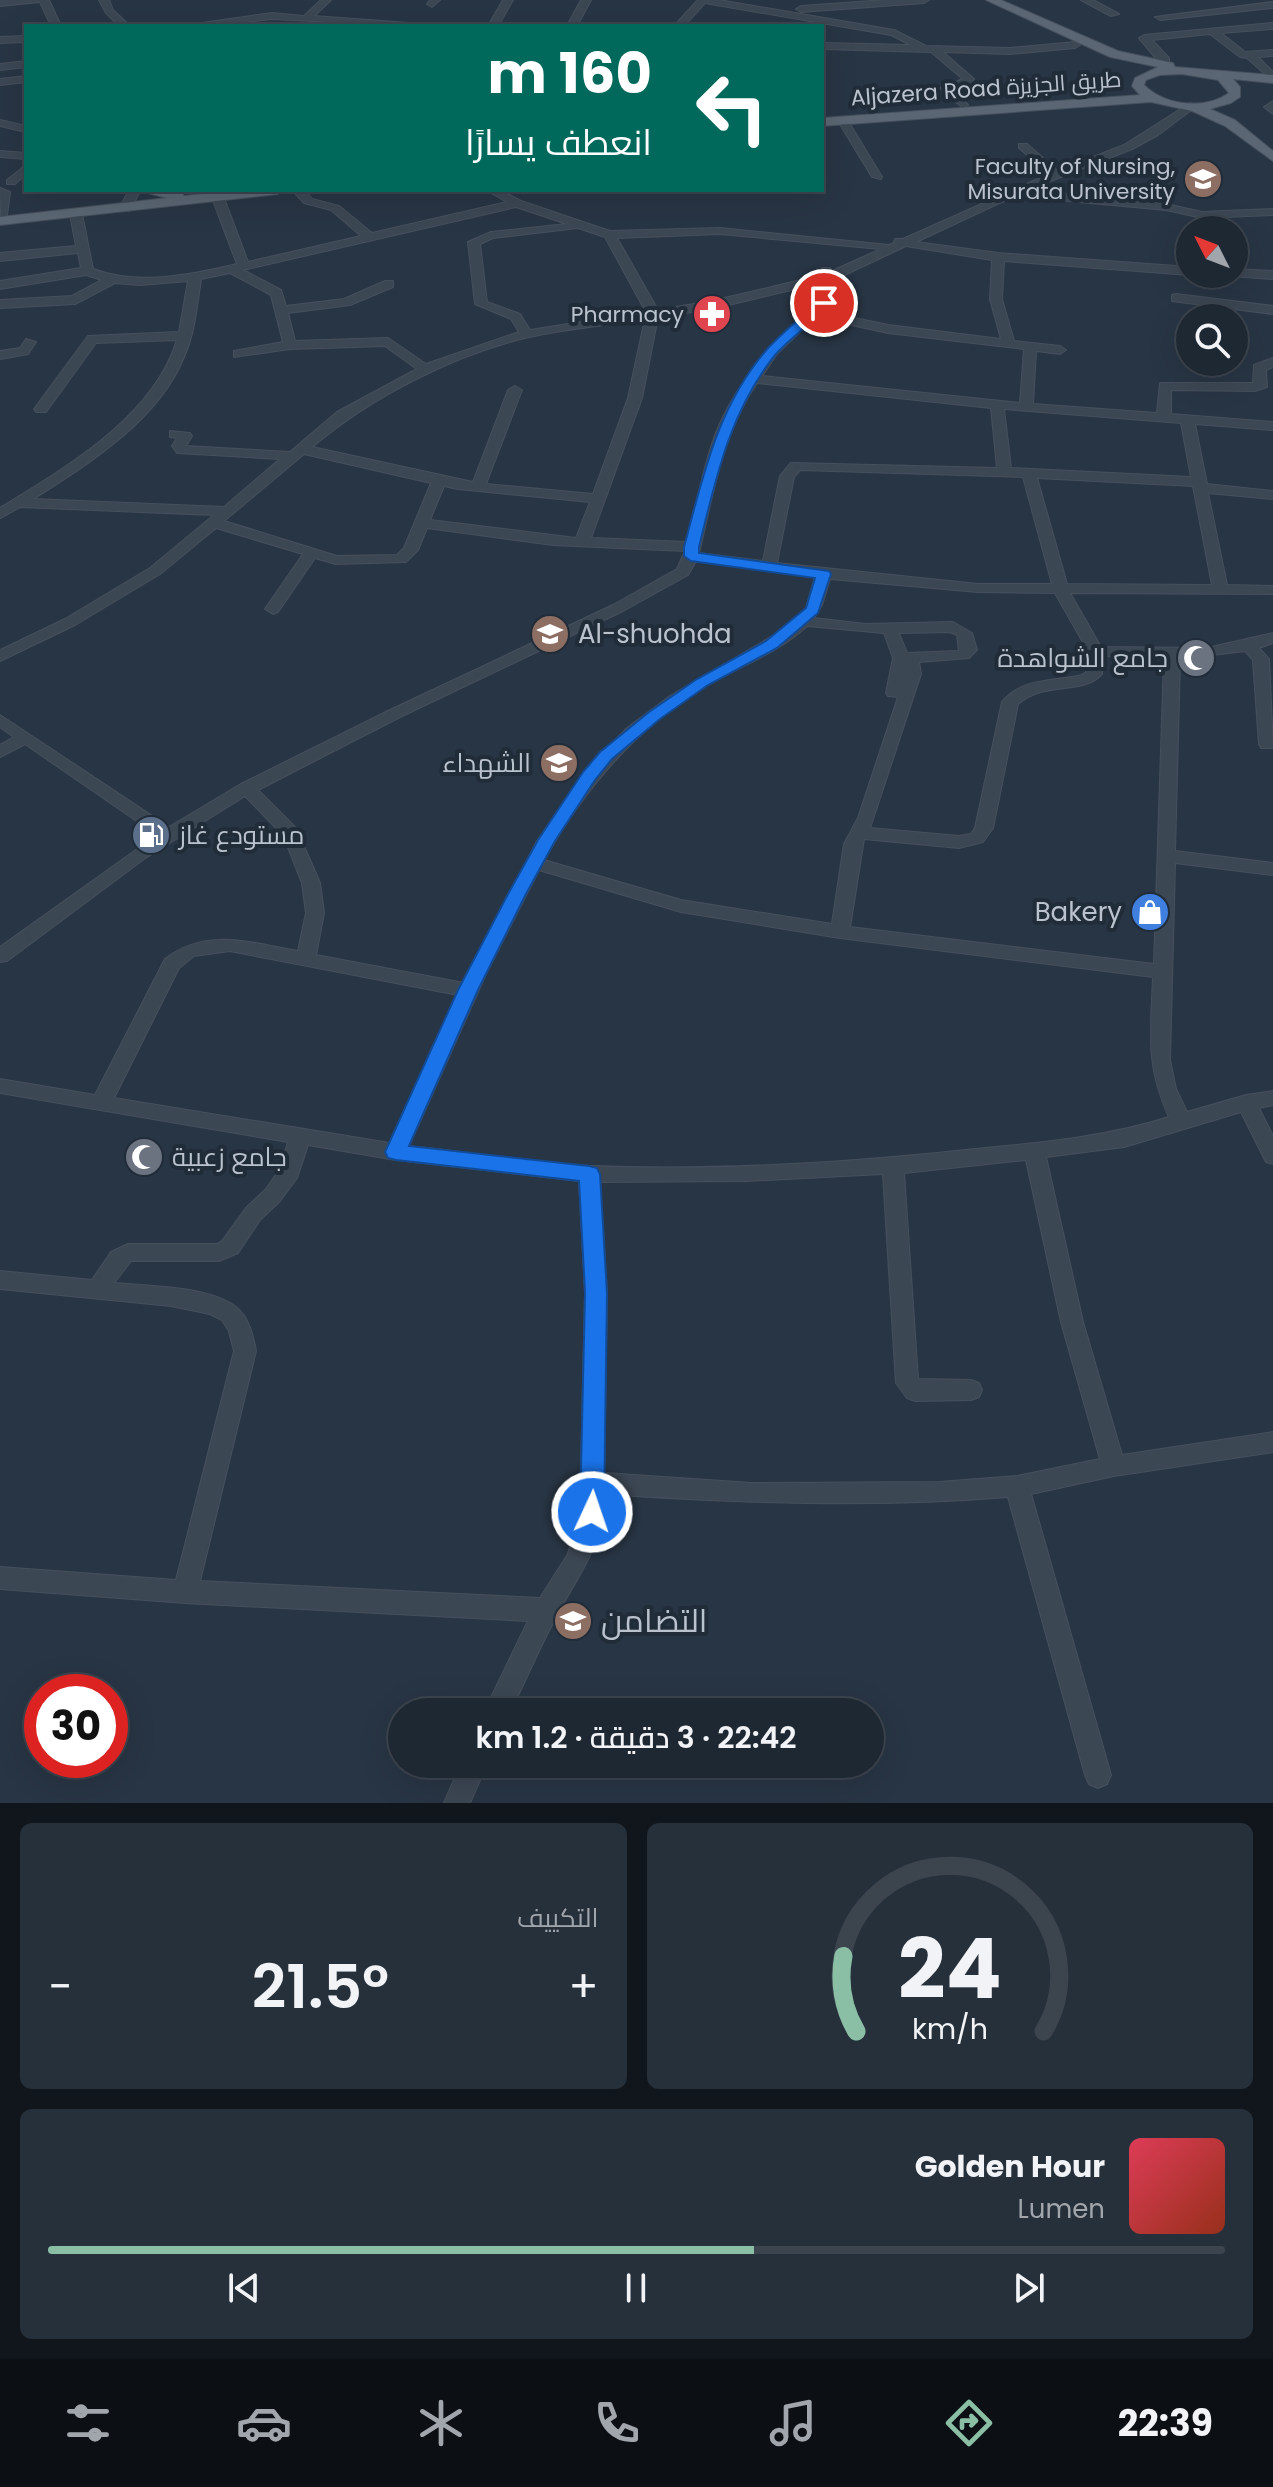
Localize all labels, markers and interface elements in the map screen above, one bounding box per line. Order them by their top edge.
text: 160 m [488,34,652,113]
icon: left [680,56,784,160]
street label: Aljazera Road طريق الجزيزة [850,64,1122,113]
text: انعطف يسارًا [465,117,652,168]
place label: Faculty of Nursing, Misurata University [967,151,1176,207]
school or university icon: Faculty of Nursing, Misurata University [1182,158,1224,200]
north arrow [1176,216,1248,288]
map controls [1176,216,1248,376]
pin [790,269,858,337]
icon: arrive [802,281,846,325]
pharmacy icon: Pharmacy [691,293,733,335]
place label: Pharmacy [571,299,685,330]
button: search [1176,304,1248,376]
school or university icon: Al-shuohda [529,613,571,655]
place label: Al-shuohda [578,616,732,652]
mosque icon: جامع الشواهدة [1175,637,1217,679]
place label: جامع الشواهدة [998,640,1168,676]
school or university icon: الشهداء [538,742,580,784]
place label: الشهداء [442,745,531,781]
fuel station icon: مستودع غاز [130,814,172,856]
place label: مستودع غاز [177,817,304,853]
shop icon: Bakery [1129,891,1171,933]
place label: Bakery [1035,894,1122,930]
mosque icon: جامع زعبية [123,1136,165,1178]
place label: جامع زعبية [172,1139,287,1175]
position arrow [550,1470,634,1554]
place label: التضامن [601,1598,707,1643]
school or university icon: التضامن [552,1600,594,1642]
speed limit sign: 30 [24,1674,128,1778]
text: 22:42 · 3 دقيقة · 1.2 km [475,1716,797,1759]
text: التكييف [517,1900,599,1936]
text: 24 [898,1911,1002,2027]
text: 21.5° [252,1945,389,2029]
text: − [48,1956,72,2017]
text: + [568,1956,598,2017]
text: km/h [912,2009,988,2049]
text: Golden Hour [915,2145,1105,2188]
text: Lumen [1018,2191,1105,2227]
icon: previous [222,2266,266,2310]
icon: pause [614,2266,658,2310]
icon: next [1007,2266,1051,2310]
icon: filters [60,2395,116,2451]
icon: car [236,2395,292,2451]
icon: climate [413,2395,469,2451]
icon: phone [589,2395,645,2451]
icon: music [765,2395,821,2451]
icon: directions [941,2395,997,2451]
text: 22:39 [1118,2398,1213,2449]

